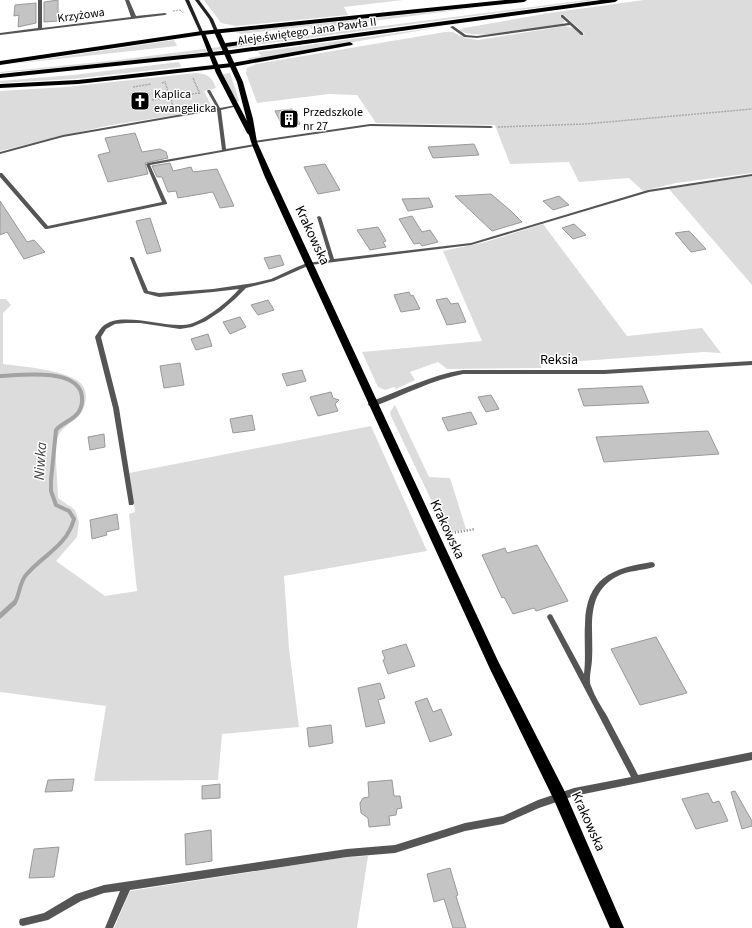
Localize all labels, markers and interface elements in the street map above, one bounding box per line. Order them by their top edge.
street label: Krzyżowa [56,4,106,27]
street label: Aleje świętego Jana Pawła II [237,13,378,50]
place label: Kaplica ewangelicka [154,86,216,117]
church icon: Kaplica ewangelicka [129,90,151,112]
place label: Przedszkole nr 27 [303,104,363,135]
building icon: Przedszkole nr 27 [278,108,300,130]
street label: Krakowska [290,202,335,269]
street label: Reksia [540,350,578,370]
water label: Niwka [29,441,52,481]
street label: Krakowska [425,496,470,563]
street label: Krakowska [566,788,610,855]

